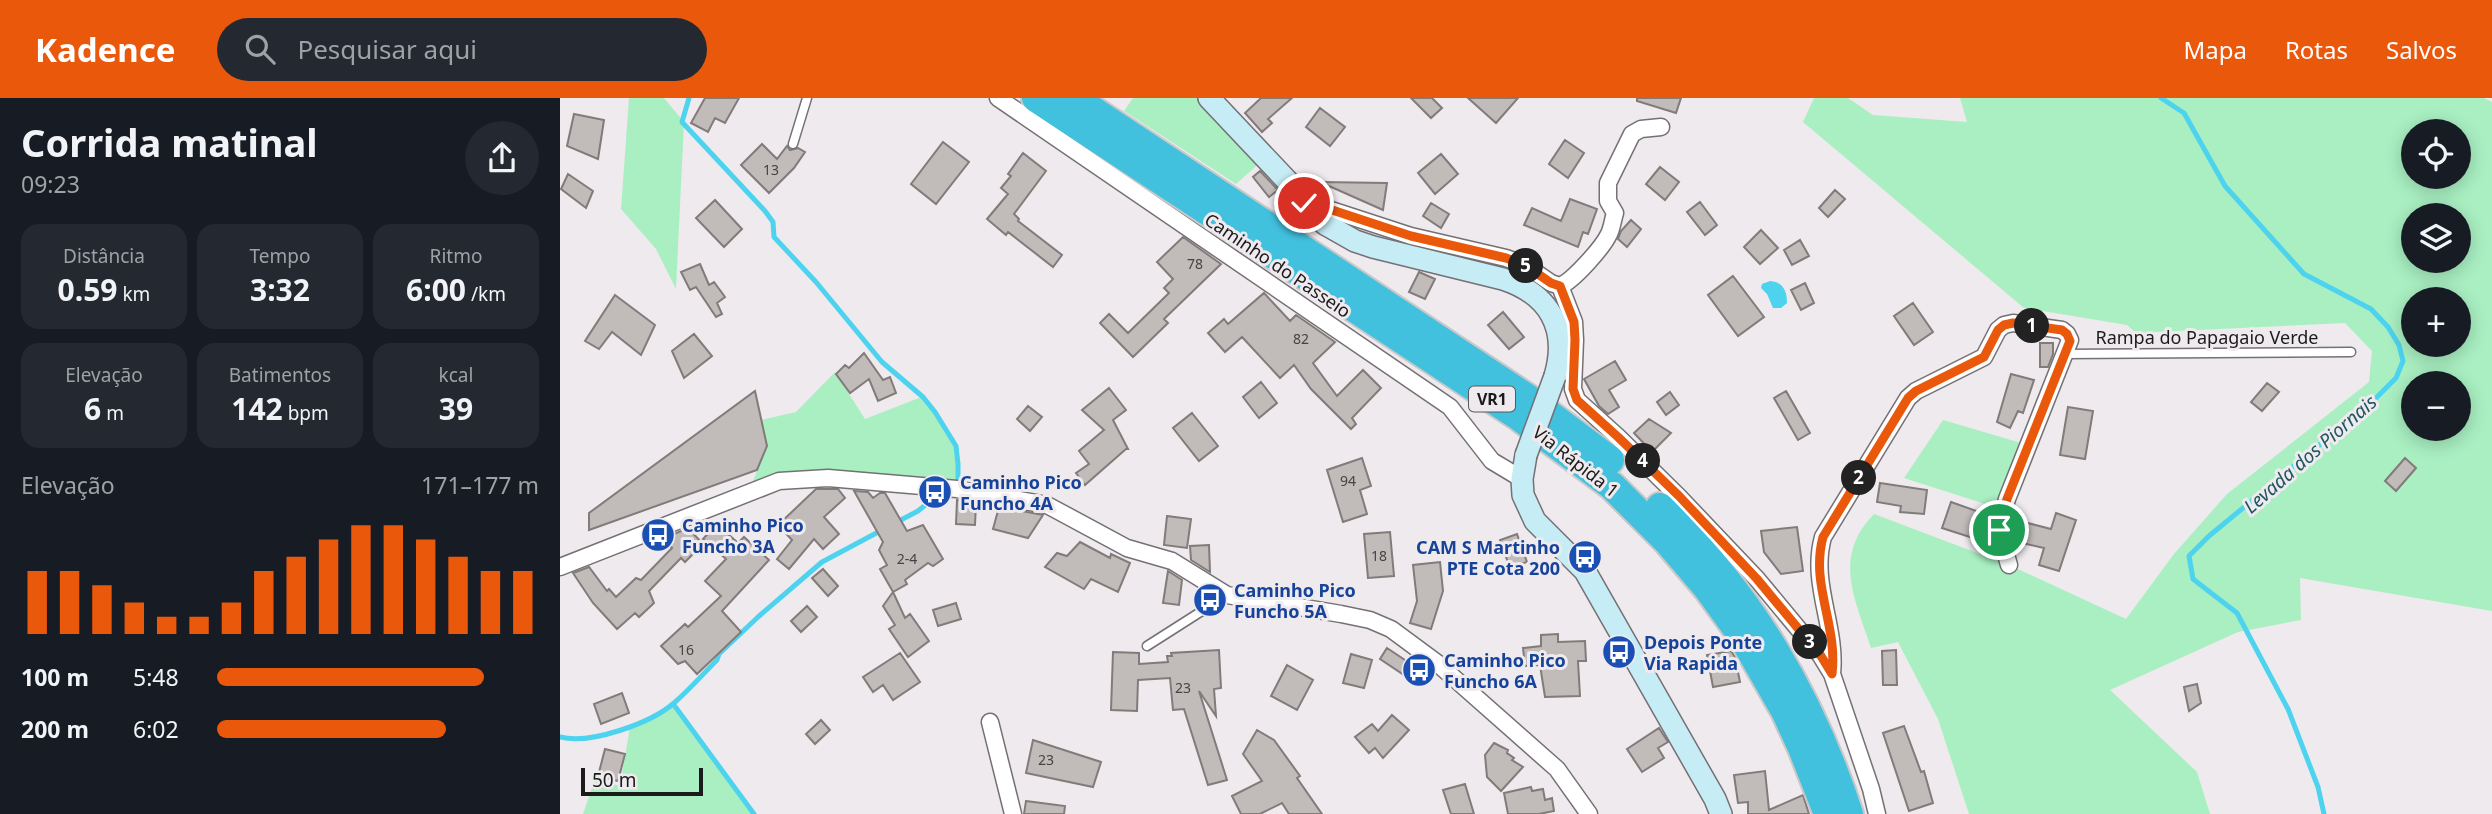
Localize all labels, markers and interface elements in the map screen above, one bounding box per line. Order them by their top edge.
search box [217,18,707,81]
text: Kadence [35,27,175,72]
icon: search [241,30,279,68]
text: Pesquisar aqui [297,31,477,67]
text: Mapa [2183,33,2247,66]
text: Rotas [2285,33,2348,66]
text: Salvos [2386,33,2457,66]
text: Corrida matinal [21,116,318,168]
map controls [2401,119,2471,441]
button: locate [2401,119,2471,189]
button: share [465,121,539,195]
house number: 13 [763,160,779,179]
text: 09:23 [21,168,80,200]
pin [1274,173,1334,233]
icon: check [1285,184,1323,222]
button: layers [2401,203,2471,273]
street label: Caminho do Passeio [1200,207,1356,323]
text: Distância [63,243,145,269]
text: Tempo [250,243,310,269]
text: Ritmo [430,243,482,269]
pin: 5 [1508,248,1544,284]
text: 5 [1520,252,1531,278]
house number: 78 [1187,254,1203,273]
text: 0.59 [58,269,118,310]
text: 3:32 [250,269,310,310]
text: 6:00 [406,269,466,310]
text: km [118,281,150,307]
text: /km [466,281,506,307]
button: + [2401,287,2471,357]
pin: 1 [2014,308,2050,344]
text: 1 [2026,312,2037,338]
street label: Rampa do Papagaio Verde [2095,325,2319,349]
house number: 82 [1293,329,1309,348]
text: Elevação [65,362,143,388]
text: Batimentos [229,362,331,388]
text: kcal [439,362,473,388]
button: − [2401,371,2471,441]
road number: VR1 [1469,386,1515,412]
text: 6 [84,388,101,429]
text: 142 [231,388,283,429]
text: 39 [439,388,473,429]
water label: Levada dos Piornais [2238,389,2382,519]
text: m [101,400,124,426]
text: bpm [283,400,329,426]
street label: Via Rápida 1 [1528,420,1624,502]
pin: 4 [1626,444,1660,478]
text: 4 [1637,447,1648,473]
pin: 2 [1842,460,1876,496]
text: 2 [1853,464,1864,490]
text: Elevação [21,469,115,501]
text: 171–177 m [421,469,539,501]
place label: Caminho Pico Funcho 4A [960,470,1082,515]
house number: 94 [1340,471,1356,490]
bus stop icon: Caminho Pico Funcho 4A [916,473,954,511]
pin [1969,500,2029,560]
icon: arrive [1980,511,2018,549]
place label: Caminho Pico Funcho 3A [682,513,804,558]
bus stop icon: Caminho Pico Funcho 3A [639,516,677,554]
place label: CAM S Martinho PTE Cota 200 [1416,535,1560,580]
bus stop icon: CAM S Martinho PTE Cota 200 [1566,538,1604,576]
house number: 18 [1371,546,1387,565]
house number: 2-4 [897,549,917,568]
place label: Caminho Pico Funcho 5A [1234,578,1356,623]
bus stop icon: Caminho Pico Funcho 5A [1191,581,1229,619]
pin: 3 [1792,624,1828,660]
text: 3 [1804,628,1815,654]
place label: Depois Ponte Via Rapida [1644,630,1762,675]
bus stop icon: Depois Ponte Via Rapida [1600,633,1638,671]
house number: 16 [678,640,694,659]
place label: Caminho Pico Funcho 6A [1444,648,1566,693]
bus stop icon: Caminho Pico Funcho 6A [1400,651,1438,689]
text: 100 m [21,661,89,693]
text: 5:48 [133,661,179,693]
house number: 23 [1175,678,1191,697]
text: 200 m [21,713,89,745]
text: 6:02 [133,713,179,745]
house number: 23 [1038,750,1054,769]
scale bar [581,765,704,797]
text: 50 m [592,767,636,793]

